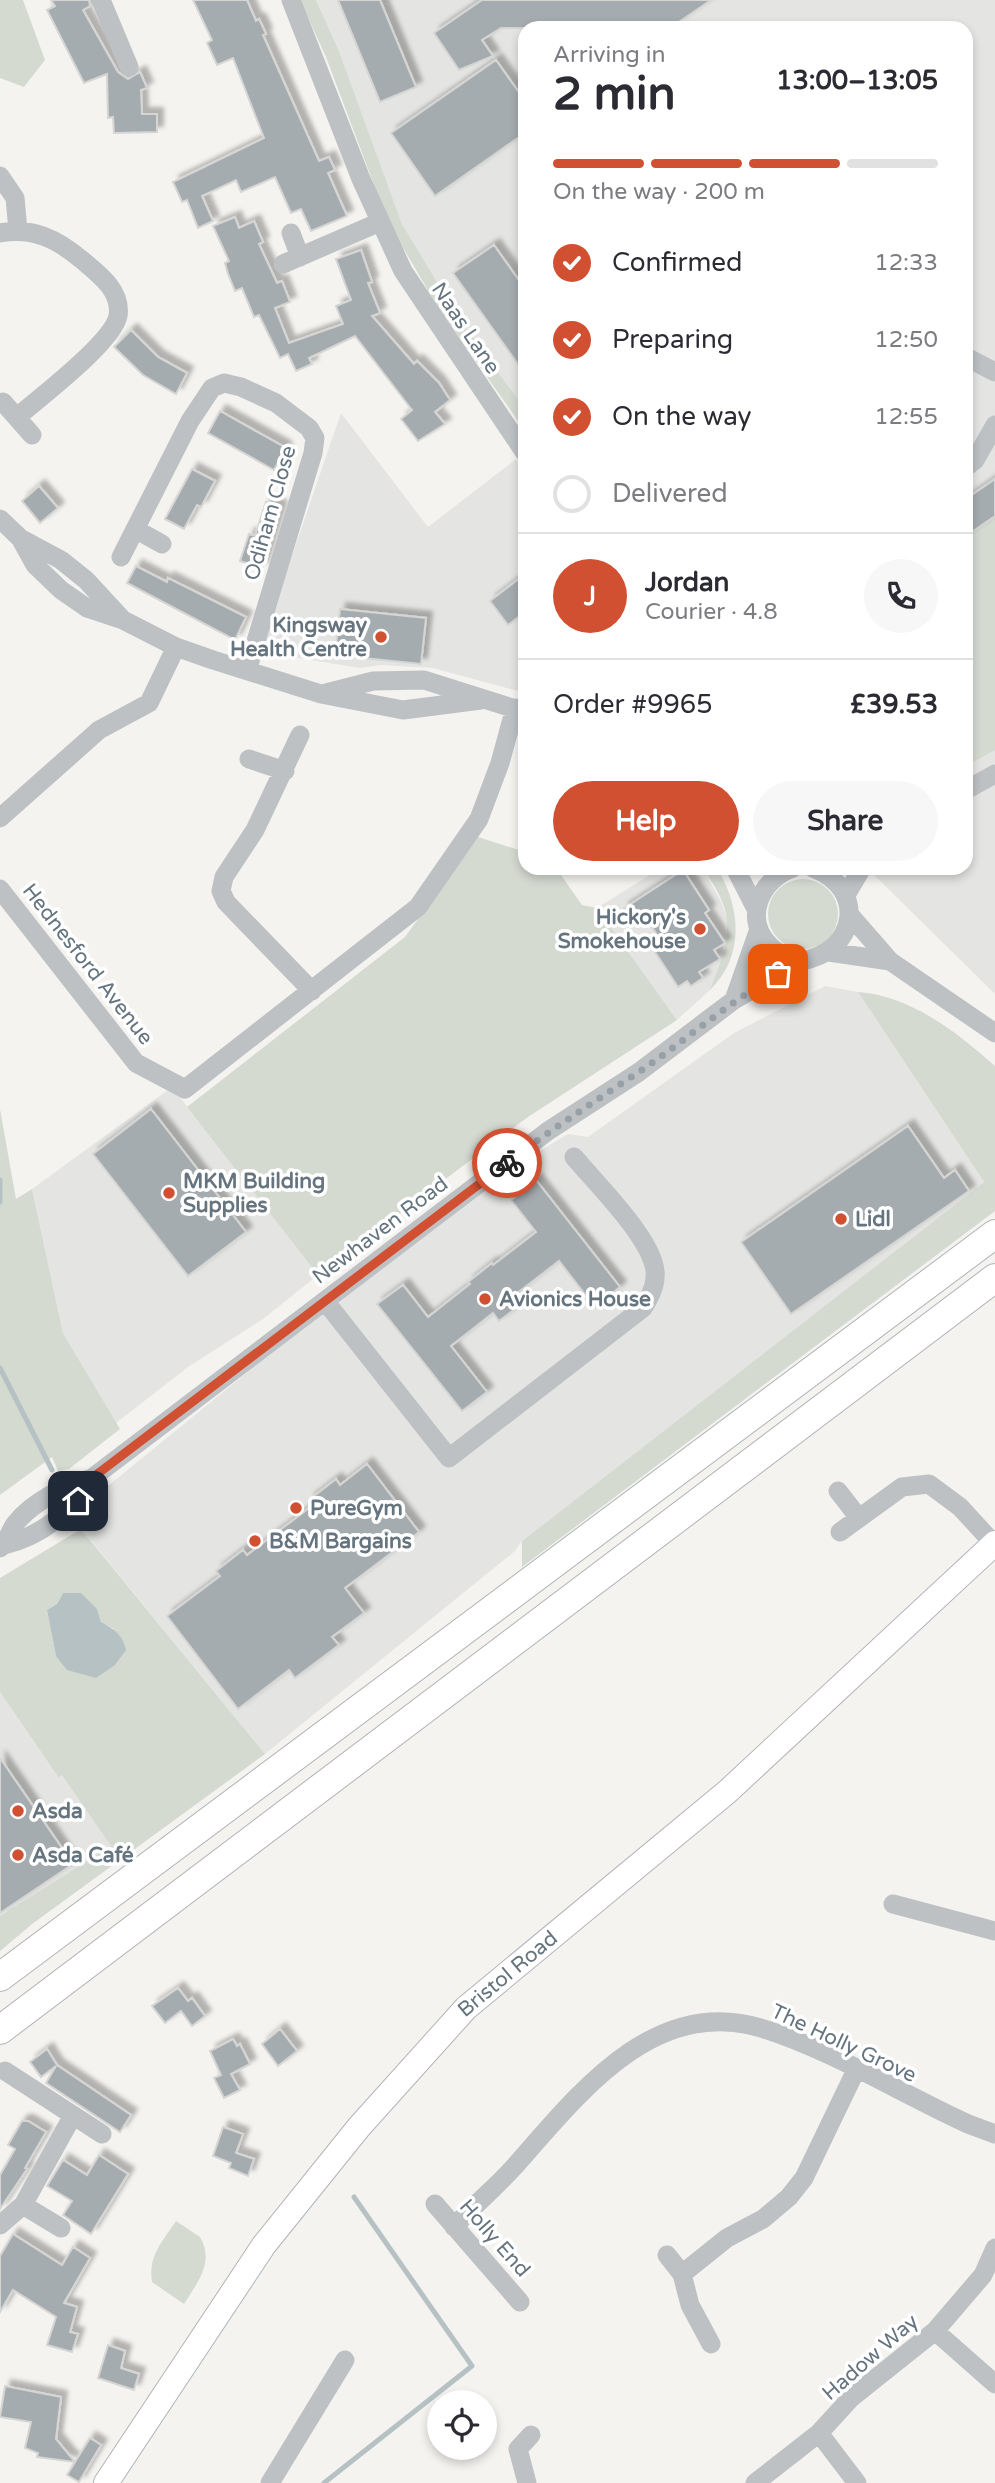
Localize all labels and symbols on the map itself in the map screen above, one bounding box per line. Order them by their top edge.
street label: Naas Lane [426,278,505,379]
street label: Odiham Close [239,443,302,583]
place label: Kingsway Health Centre [230,613,368,662]
marker: Kingsway Health Centre [373,629,389,645]
street label: Hednesford Avenue [17,879,158,1050]
place label: Hickory's Smokehouse [558,905,686,954]
marker: Hickory's Smokehouse [692,921,708,937]
pin [748,944,808,1004]
courier [472,1128,542,1198]
place label: MKM Building Supplies [183,1169,325,1218]
street label: Newhaven Road [308,1171,453,1290]
marker: MKM Building Supplies [161,1185,177,1201]
place label: Lidl [855,1207,891,1232]
marker: Lidl [833,1211,849,1227]
place label: Avionics House [499,1287,651,1312]
marker: Avionics House [477,1291,493,1307]
pin [48,1471,108,1531]
place label: PureGym [310,1496,403,1521]
marker: PureGym [288,1500,304,1516]
place label: B&M Bargains [269,1529,412,1554]
marker: B&M Bargains [247,1533,263,1549]
place label: Asda [32,1799,83,1824]
marker: Asda [10,1803,26,1819]
place label: Asda Café [32,1843,134,1868]
marker: Asda Café [10,1847,26,1863]
street label: Bristol Road [453,1926,563,2023]
street label: The Holly Grove [767,1999,921,2088]
street label: Holly End [454,2194,535,2282]
street label: Hadow Way [817,2309,923,2406]

